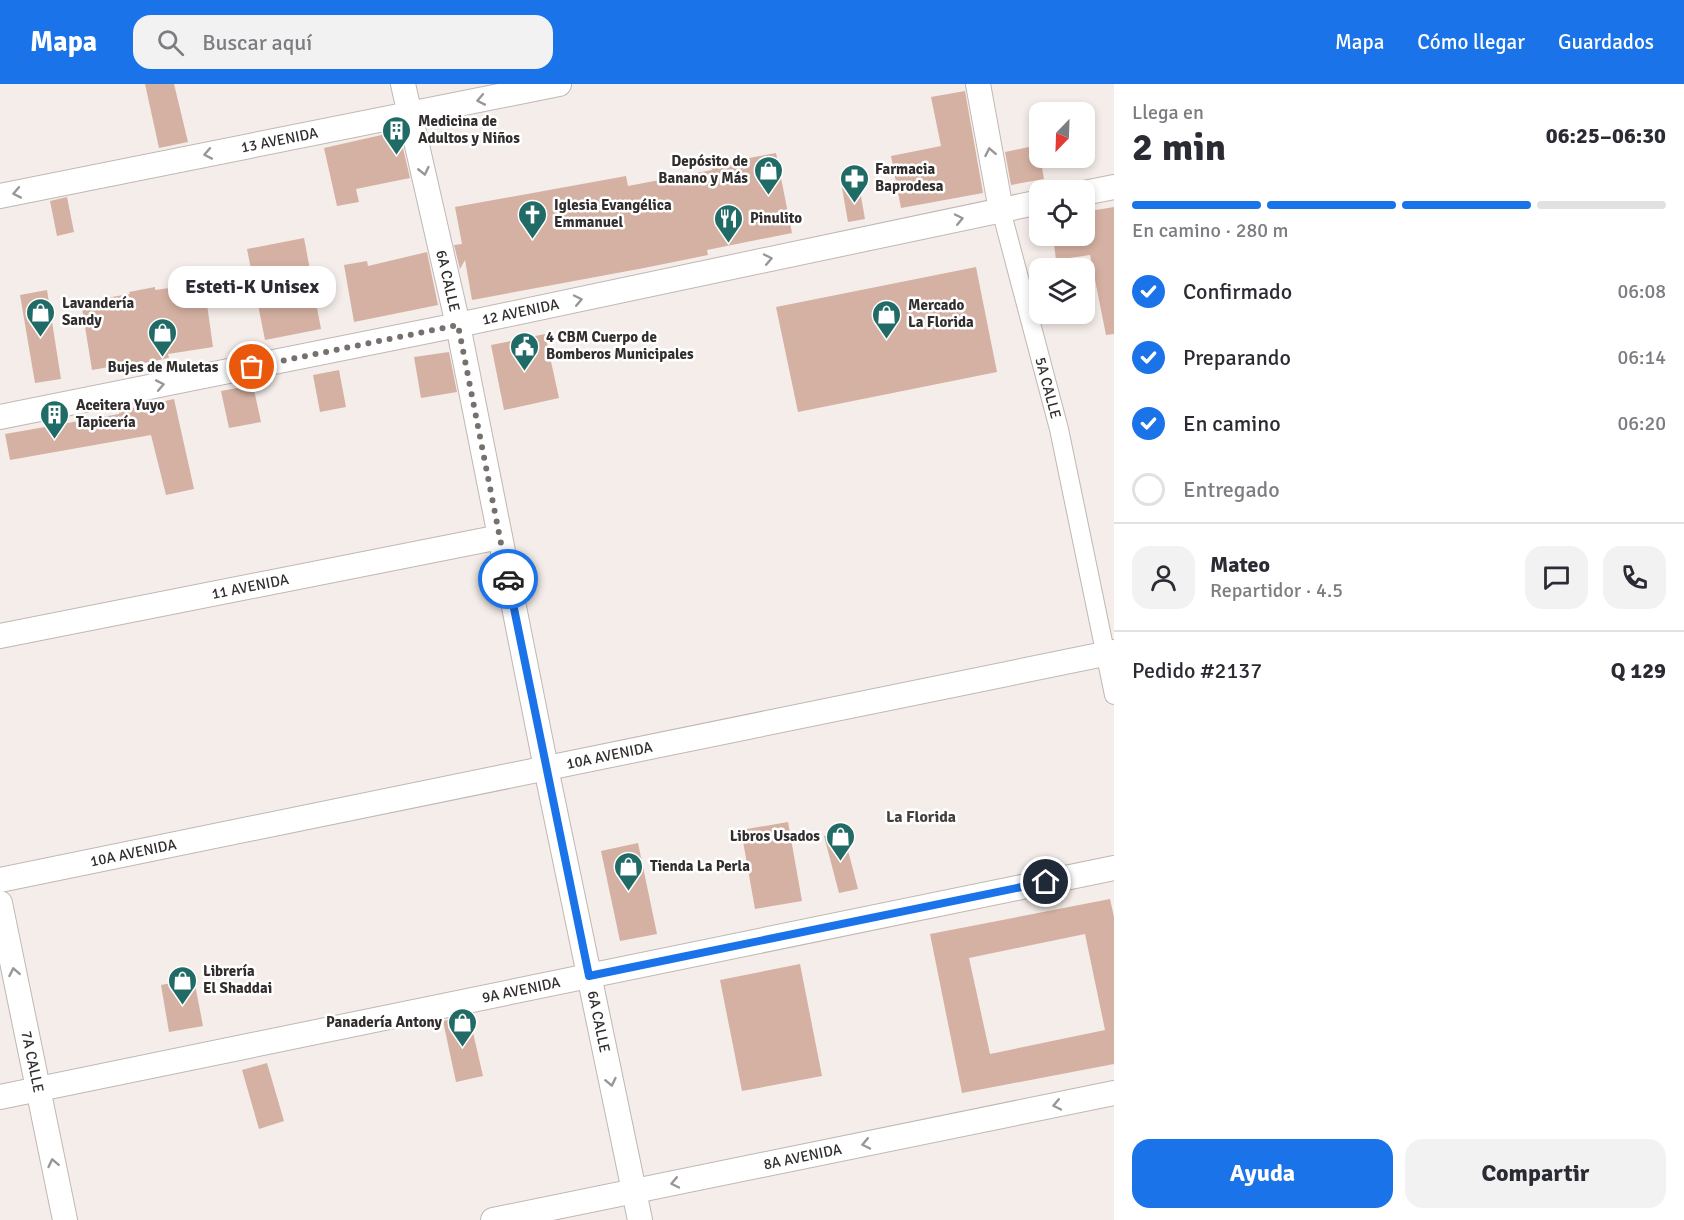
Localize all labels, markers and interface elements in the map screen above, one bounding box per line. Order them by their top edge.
search box [133,15,553,69]
text: Mapa [30,25,97,59]
icon: search [154,26,187,59]
text: Buscar aquí [202,29,312,56]
text: Mapa [1335,29,1384,55]
text: Cómo llegar [1417,29,1525,55]
text: Guardados [1558,29,1654,55]
one-way arrow [477,93,487,106]
text: Llega en [1132,100,1204,125]
north arrow [1029,102,1095,168]
map controls [1029,102,1095,324]
place label: Medicina de Adultos y Niños [418,112,520,147]
building icon: Medicina de Adultos y Niños [381,114,413,156]
text: 06:25–06:30 [1546,122,1666,149]
street label: 13 AVENIDA [239,123,320,157]
text: 2 min [1132,123,1226,171]
one-way arrow [203,147,213,160]
one-way arrow [984,148,997,158]
place label: Depósito de Banano y Más [658,152,748,187]
shop icon: Depósito de Banano y Más [753,154,785,196]
place label: Farmacia Baprodesa [875,160,944,195]
pharmacy icon: Farmacia Baprodesa [838,162,870,204]
one-way arrow [416,166,429,176]
button: locate [1029,180,1095,246]
one-way arrow [12,186,22,199]
place label: Iglesia Evangélica Emmanuel [554,196,672,231]
church icon: Iglesia Evangélica Emmanuel [517,198,549,240]
restaurant icon: Pinulito [713,202,745,244]
place label: Pinulito [750,209,802,227]
one-way arrow [954,213,964,226]
text: En camino · 280 m [1132,218,1289,243]
street label: 6A CALLE [432,248,464,314]
one-way arrow [763,254,773,267]
button: layers [1029,258,1095,324]
callout: Esteti-K Unisex [168,265,336,307]
text: Esteti-K Unisex [185,274,319,299]
icon: check [1132,275,1165,308]
text: Confirmado [1183,278,1292,305]
text: 06:08 [1617,279,1666,304]
place label: Lavandería Sandy [62,294,135,329]
one-way arrow [572,294,582,307]
street label: 12 AVENIDA [480,295,561,329]
shop icon: Lavandería Sandy [25,296,57,338]
place label: Mercado La Florida [908,296,974,331]
shop icon: Mercado La Florida [871,298,903,340]
shop icon: Bujes de Muletas [147,316,179,358]
place label: 4 CBM Cuerpo de Bomberos Municipales [546,328,694,363]
public building icon: 4 CBM Cuerpo de Bomberos Municipales [509,330,541,372]
pin [226,341,277,392]
icon: check [1132,341,1165,374]
text: Preparando [1183,344,1291,371]
text: 06:14 [1617,345,1666,370]
icon: bag [235,350,268,383]
street label: 5A CALLE [1031,355,1065,420]
place label: Bujes de Muletas [108,358,219,376]
one-way arrow [155,379,165,392]
place label: Aceitera Yuyo Tapicería [76,396,165,431]
building icon: Aceitera Yuyo Tapicería [39,398,71,440]
icon: check [1132,407,1165,440]
text: En camino [1183,410,1281,437]
text: 06:20 [1617,411,1666,436]
text: Entregado [1183,476,1280,503]
button: person [1132,546,1195,609]
button: chat [1525,546,1588,609]
button: phone [1603,546,1666,609]
courier [478,549,538,609]
text: Mateo [1210,551,1270,578]
icon: car [492,563,525,596]
street label: 11 AVENIDA [210,570,290,603]
text: Repartidor · 4.5 [1210,578,1343,603]
text: Pedido #2137 [1132,657,1262,684]
text: Q 129 [1611,657,1666,684]
street label: 10A AVENIDA [565,738,654,773]
district label: La Florida [886,807,956,827]
shop icon: Libros Usados [825,820,857,862]
place label: Libros Usados [730,827,820,845]
street label: 10A AVENIDA [89,835,178,870]
shop icon: Tienda La Perla [613,850,645,892]
pin [1020,856,1071,907]
place label: Tienda La Perla [650,857,750,875]
icon: home [1029,865,1062,898]
place label: Librería El Shaddai [203,962,272,997]
shop icon: Librería El Shaddai [166,964,198,1006]
one-way arrow [8,967,21,977]
street label: 9A AVENIDA [480,973,562,1007]
street label: 6A CALLE [584,989,614,1054]
shop icon: Panadería Antony [447,1006,479,1048]
place label: Panadería Antony [326,1013,443,1031]
street label: 7A CALLE [17,1029,48,1094]
one-way arrow [604,1077,617,1087]
one-way arrow [1052,1098,1062,1111]
one-way arrow [861,1137,871,1150]
button: Ayuda [1132,1139,1393,1208]
button: Compartir [1405,1139,1666,1208]
street label: 8A AVENIDA [762,1140,843,1173]
one-way arrow [47,1158,60,1168]
one-way arrow [670,1176,680,1189]

